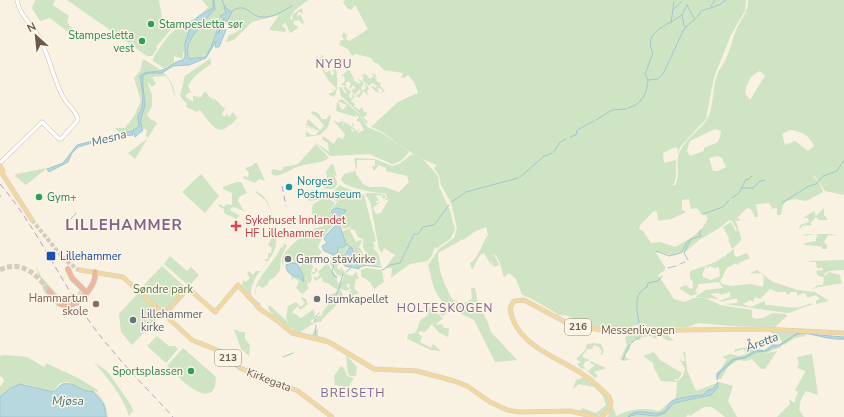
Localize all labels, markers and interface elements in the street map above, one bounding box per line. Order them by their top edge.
north arrow [16,16,56,56]
place label: Stampesletta sør [159,17,243,32]
text: N [25,19,39,36]
marker: Stampesletta sør [146,19,156,29]
place label: Stampesletta vest [68,28,134,56]
marker: Stampesletta vest [137,36,147,46]
district label: NYBU [315,56,353,72]
water label: Mesna [90,126,128,150]
place label: Norges Postmuseum [297,174,361,202]
marker: Norges Postmuseum [284,182,294,192]
place label: Gym+ [47,190,77,205]
marker: Gym+ [34,192,44,202]
place label: Sykehuset Innlandet HF Lillehammer [245,213,346,241]
district label: LILLEHAMMER [65,215,183,235]
marker: Sykehuset Innlandet HF Lillehammer [230,220,242,232]
place label: Lillehammer [60,249,122,264]
marker: Lillehammer [45,250,57,262]
place label: Garmo stavkirke [296,252,376,267]
marker: Garmo stavkirke [283,254,293,264]
park label: Søndre park [133,282,193,297]
place label: Hammartun skole [29,291,88,319]
place label: Isumkapellet [325,292,389,307]
marker: Isumkapellet [312,294,322,304]
marker: Hammartun skole [91,299,101,309]
district label: HOLTESKOGEN [397,300,493,316]
place label: Lillehammer kirke [141,307,203,335]
marker: Lillehammer kirke [128,315,138,325]
road number: 216 [565,319,591,335]
street label: Messenlivegen [601,323,675,338]
water label: Åretta [742,328,781,356]
road number: 213 [215,350,241,366]
place label: Sportsplassen [112,364,183,379]
street label: Kirkegata [245,365,294,395]
marker: Sportsplassen [186,366,196,376]
district label: BREISETH [321,385,385,401]
water label: Mjøsa [52,393,84,409]

